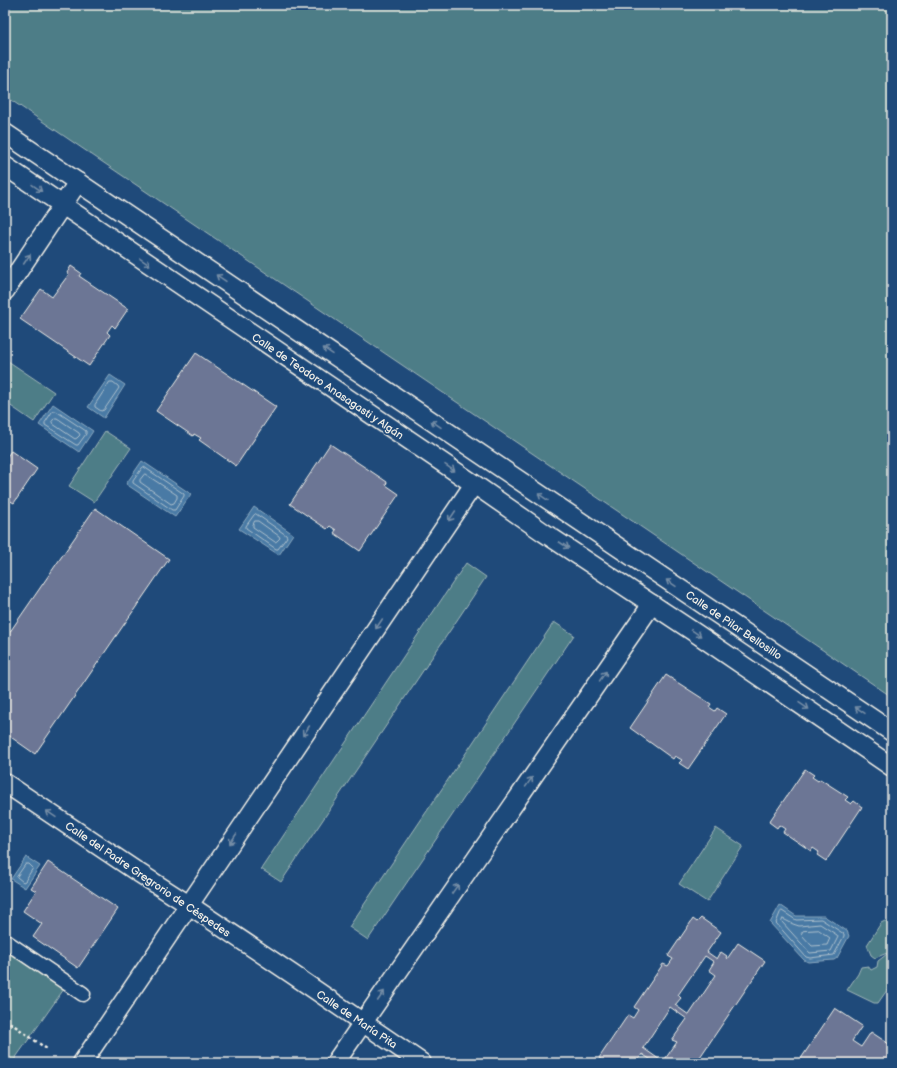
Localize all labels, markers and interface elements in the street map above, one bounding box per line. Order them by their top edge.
one-way arrow [31,184,42,192]
one-way arrow [23,253,31,264]
one-way arrow [139,258,150,266]
one-way arrow [215,274,226,282]
street label: Calle de Teodoro Anasagasti y Algán [249,331,406,442]
one-way arrow [323,347,334,355]
one-way arrow [431,420,442,428]
one-way arrow [444,463,455,472]
one-way arrow [538,493,549,501]
one-way arrow [448,510,456,521]
one-way arrow [558,542,570,550]
one-way arrow [666,579,677,587]
street label: Calle de Pilar Bellosillo [683,588,784,663]
one-way arrow [375,618,383,629]
one-way arrow [690,630,702,638]
one-way arrow [599,670,607,681]
one-way arrow [798,702,809,711]
one-way arrow [855,706,866,714]
one-way arrow [302,725,310,736]
one-way arrow [525,777,533,788]
one-way arrow [46,810,57,818]
street label: Calle del Padre Gregrorio de Céspedes [63,819,233,940]
one-way arrow [229,833,237,844]
one-way arrow [451,884,459,895]
street label: Calle de María Pita [314,988,400,1051]
one-way arrow [377,991,385,1002]

